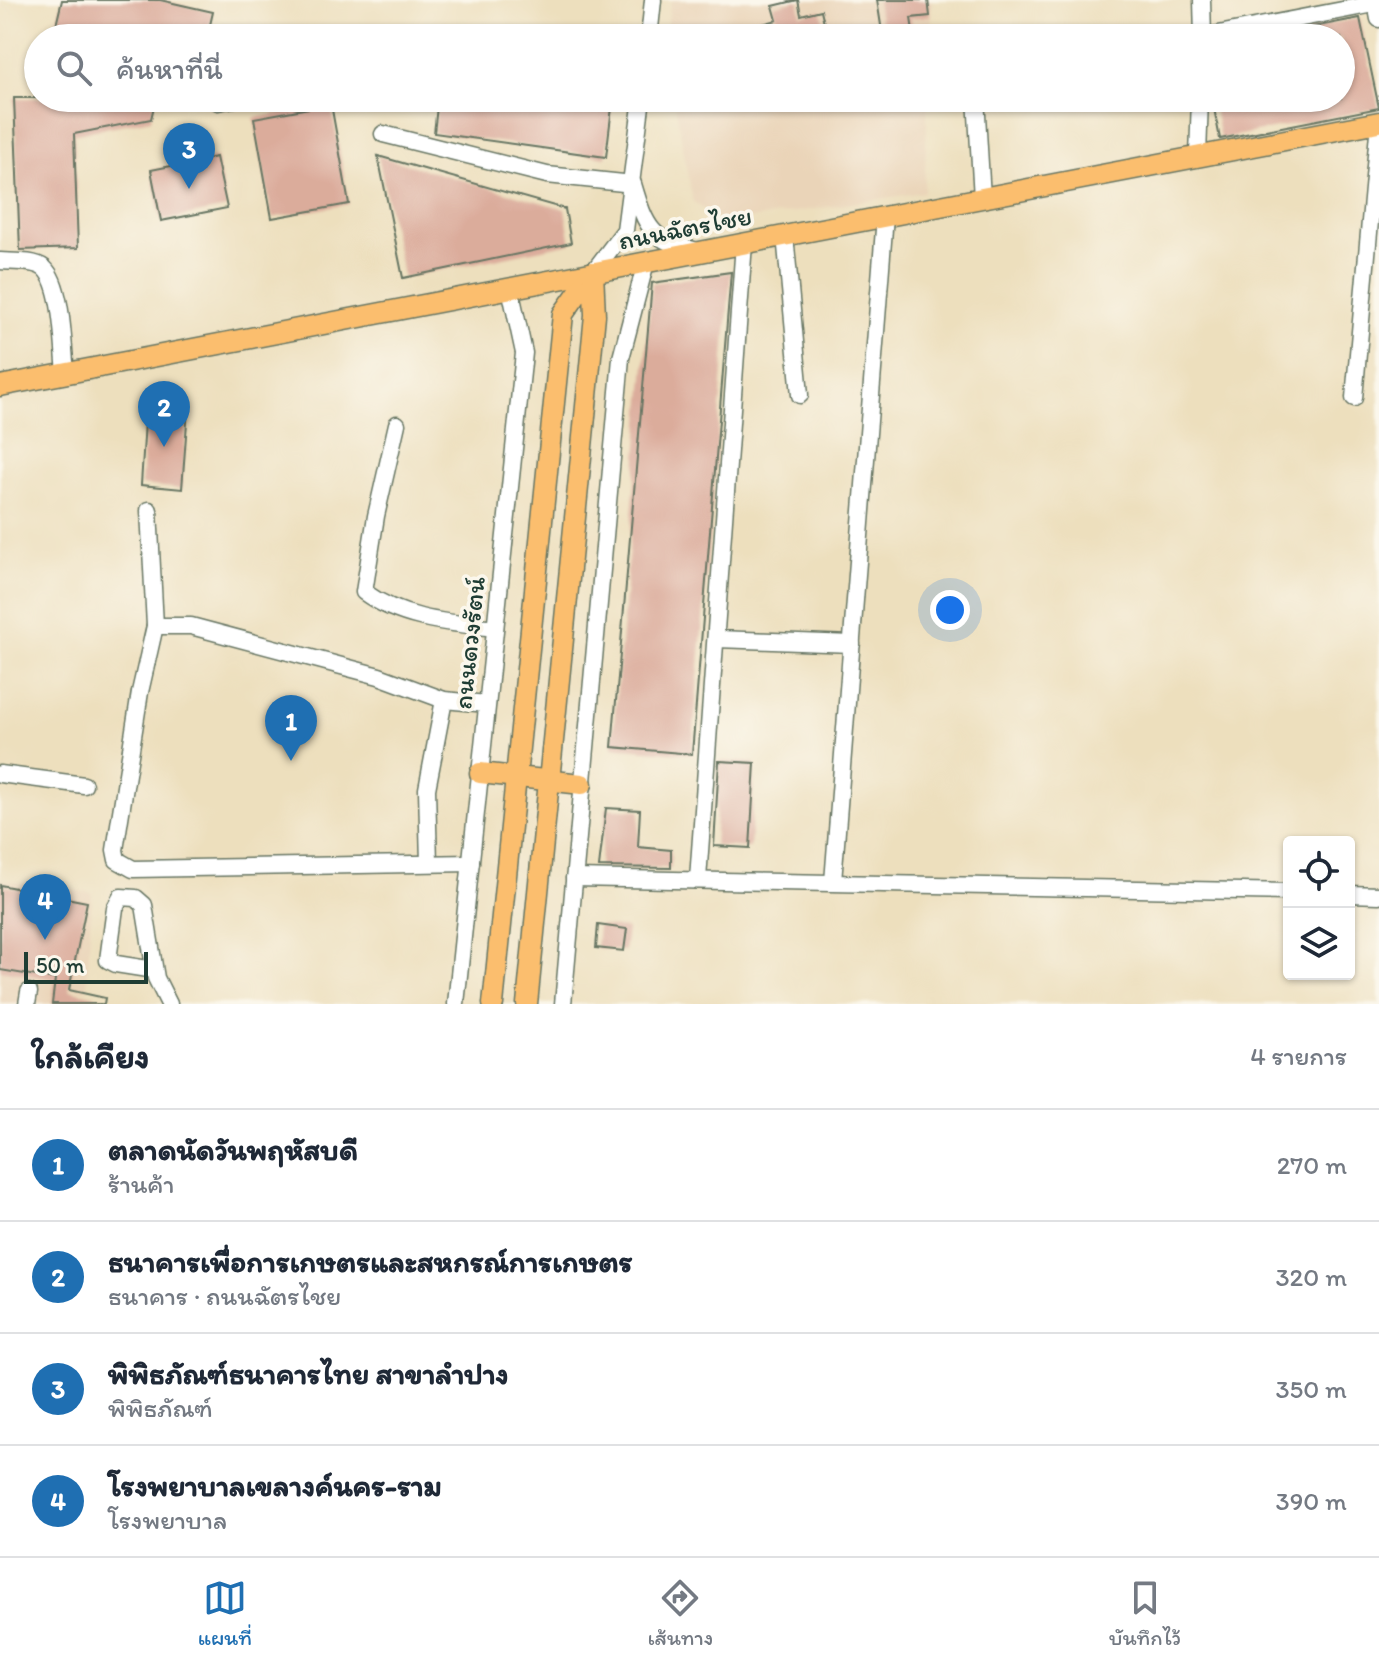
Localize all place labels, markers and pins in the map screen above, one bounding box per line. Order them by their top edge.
pin: 3 [163,123,215,189]
pin: 2 [138,381,190,447]
pin: 1 [265,695,317,761]
pin: 4 [19,874,71,940]

